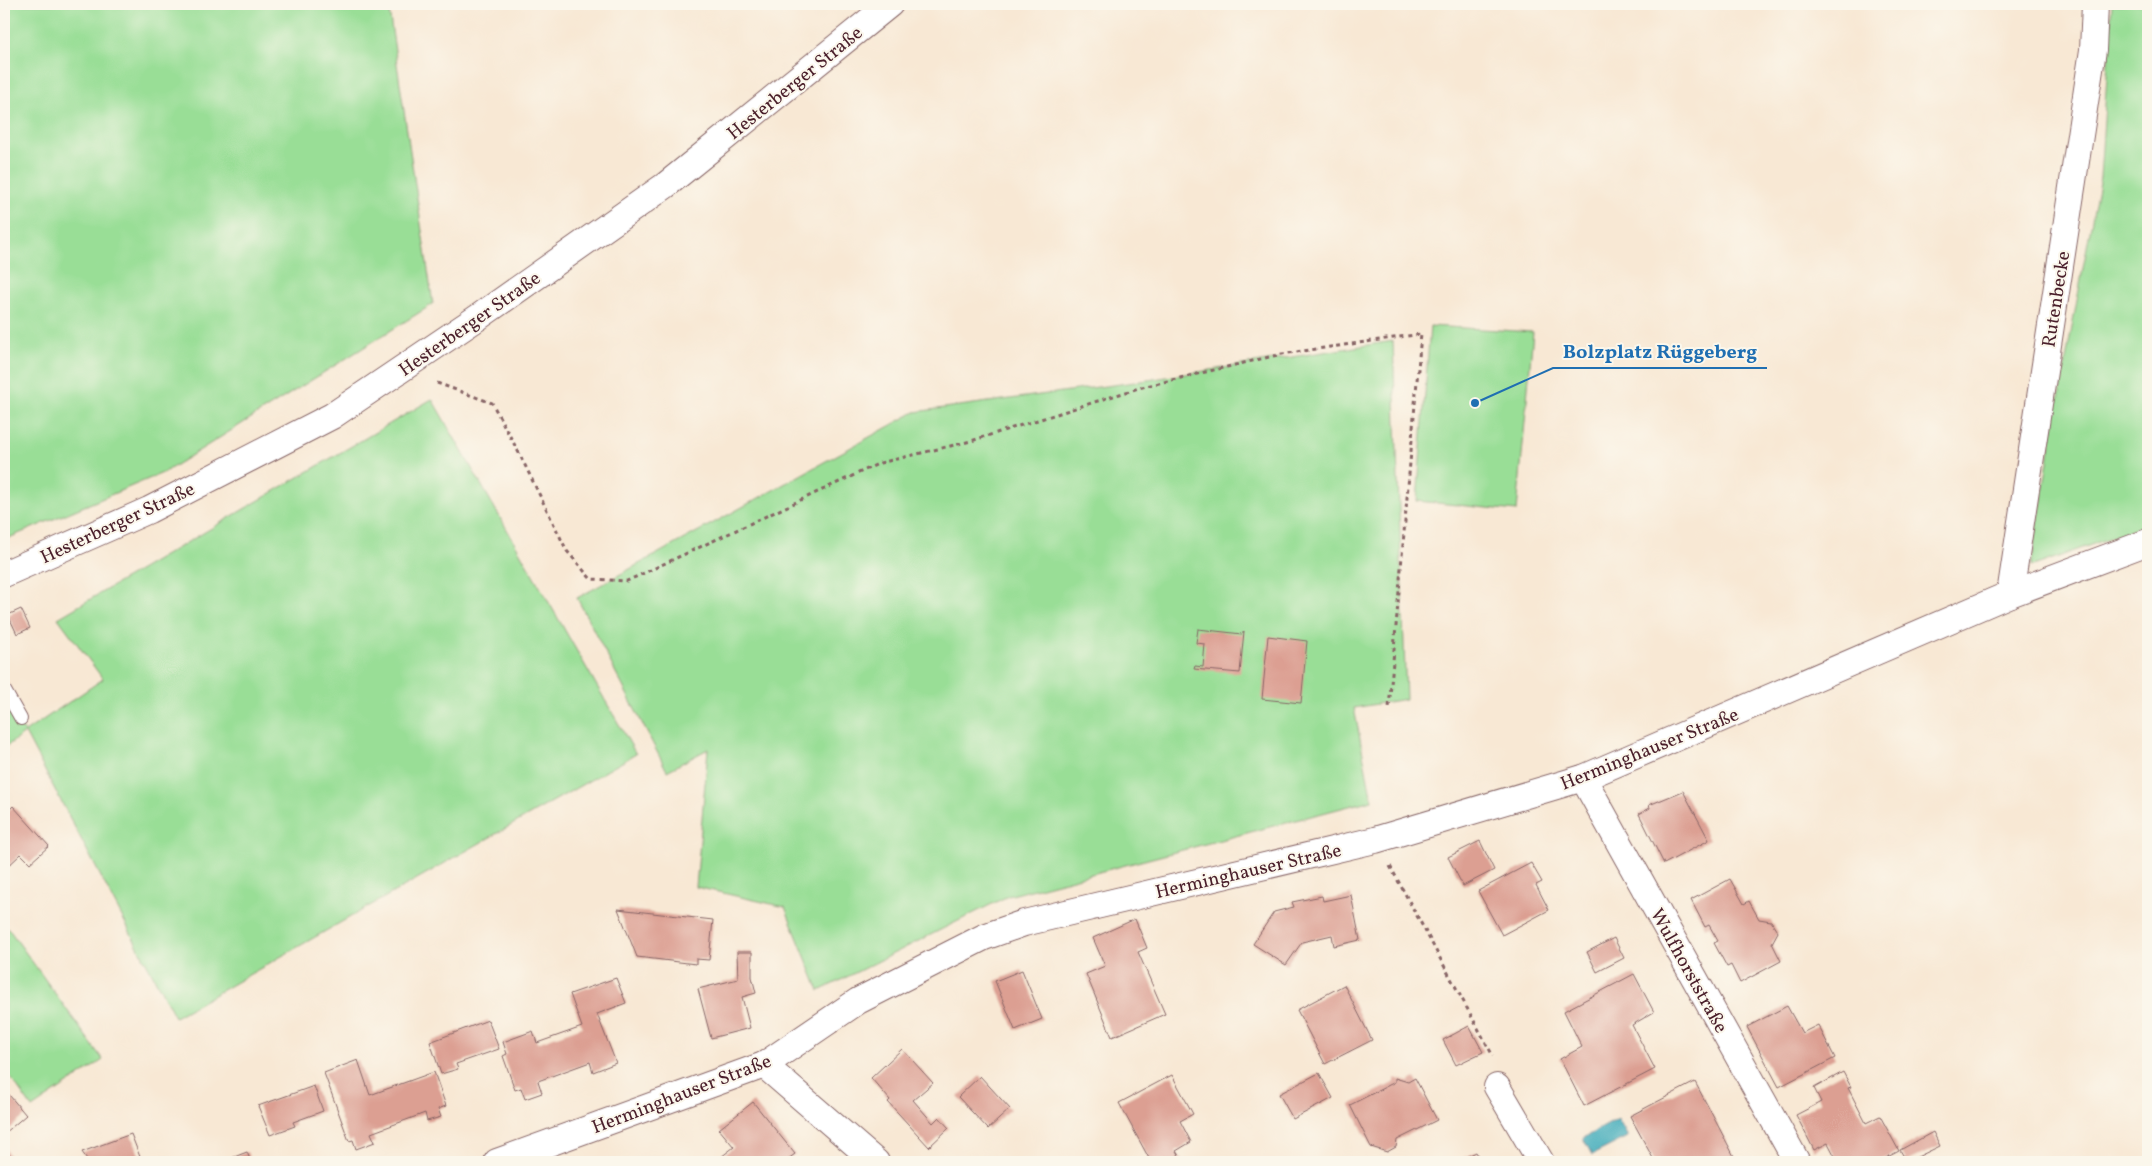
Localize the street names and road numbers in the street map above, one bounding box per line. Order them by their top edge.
street label: Hesterberger Straße [722,21,869,146]
street label: Rutenbecke [2037,249,2077,349]
street label: Hesterberger Straße [394,266,546,383]
street label: Hesterberger Straße [36,477,199,571]
street label: Herminghauser Straße [1557,702,1743,798]
street label: Herminghauser Straße [1153,838,1344,906]
street label: Wulfhorststraße [1643,904,1733,1038]
street label: Herminghauser Straße [588,1049,775,1141]

